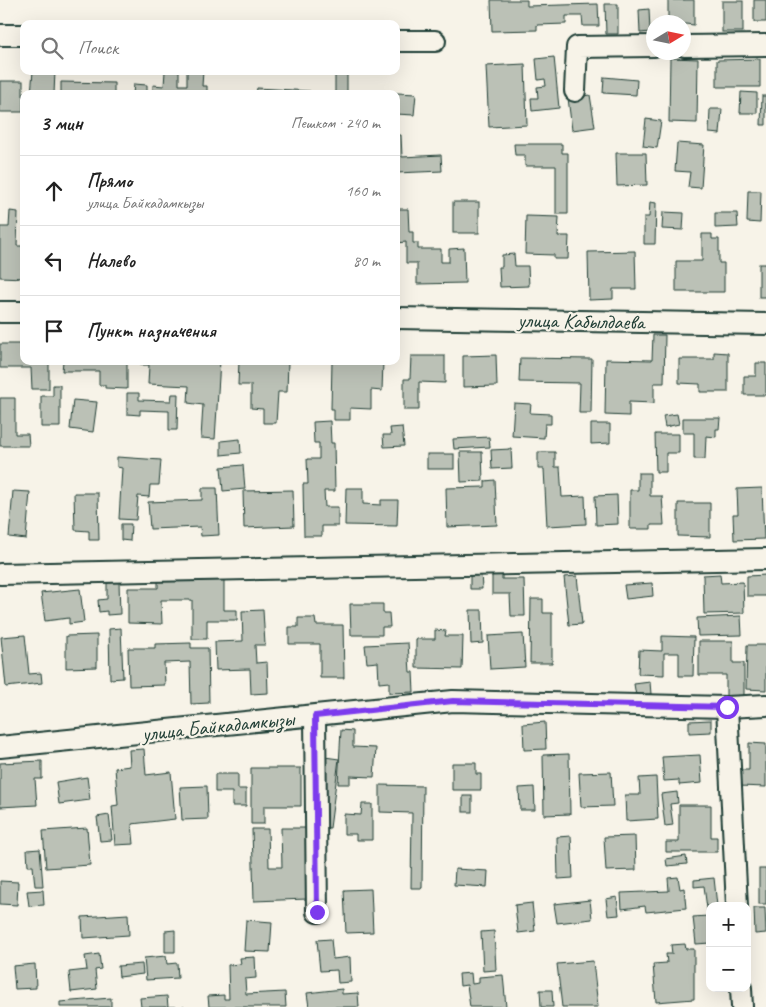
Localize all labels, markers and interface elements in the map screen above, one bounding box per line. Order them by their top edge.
north arrow [646,15,691,60]
search box [20,20,400,75]
icon: search [38,34,66,62]
text: Поиск [78,36,118,60]
text: 3 мин [40,110,83,136]
text: Пешком · 240 m [291,113,380,133]
text: Прямо [87,169,132,193]
icon: ahead [40,177,68,205]
text: 160 m [346,181,380,201]
text: улица Байкадамкызы [87,193,203,213]
icon: left [40,247,68,275]
text: Налево [87,249,135,273]
text: 80 m [353,251,380,271]
street label: улица Кабылдаева [516,307,647,335]
icon: arrive [40,317,68,345]
text: Пункт назначения [87,319,216,343]
route start [716,696,739,719]
street label: улица Байкадамкызы [139,705,297,748]
route end [306,901,329,924]
map controls [706,902,751,992]
button: + [706,902,751,947]
button: − [706,947,751,992]

